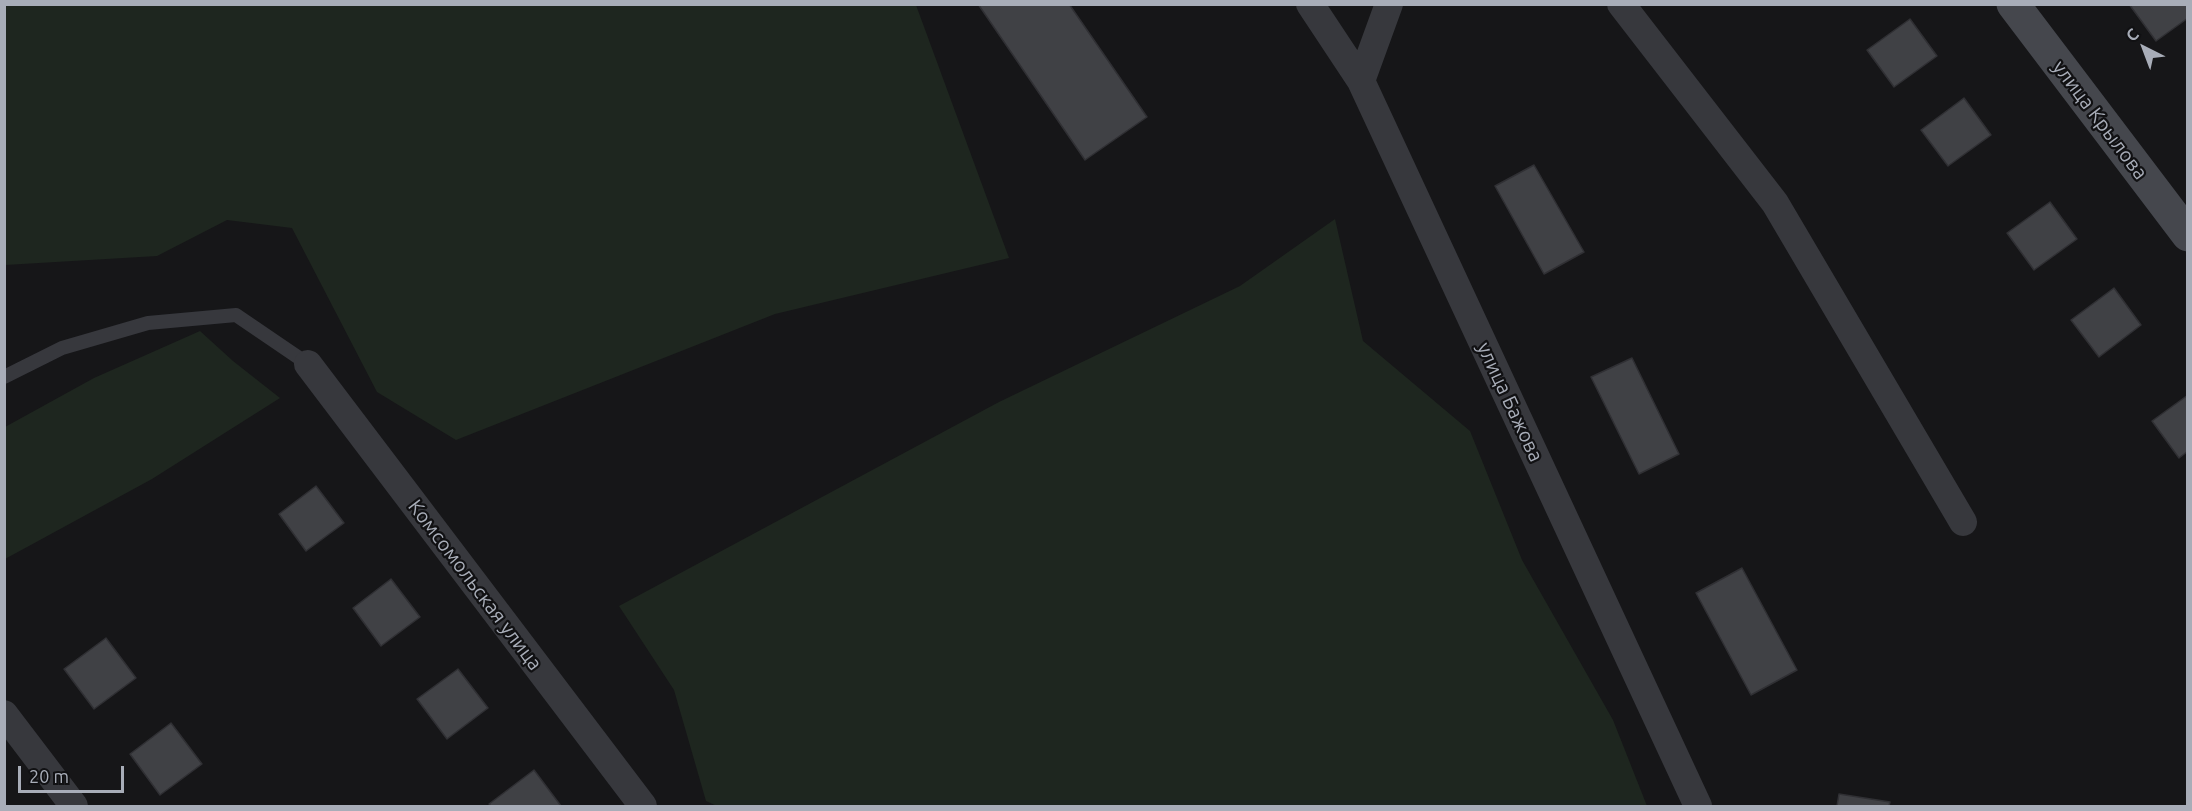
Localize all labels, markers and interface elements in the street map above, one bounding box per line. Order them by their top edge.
north arrow [2114,18,2174,78]
text: С [2122,25,2142,45]
street label: улица Крылова [2047,56,2153,184]
street label: улица Бажова [1472,338,1548,466]
street label: Комсомольская улица [403,495,547,675]
scale bar [21,754,128,792]
text: 20 m [29,766,69,786]

